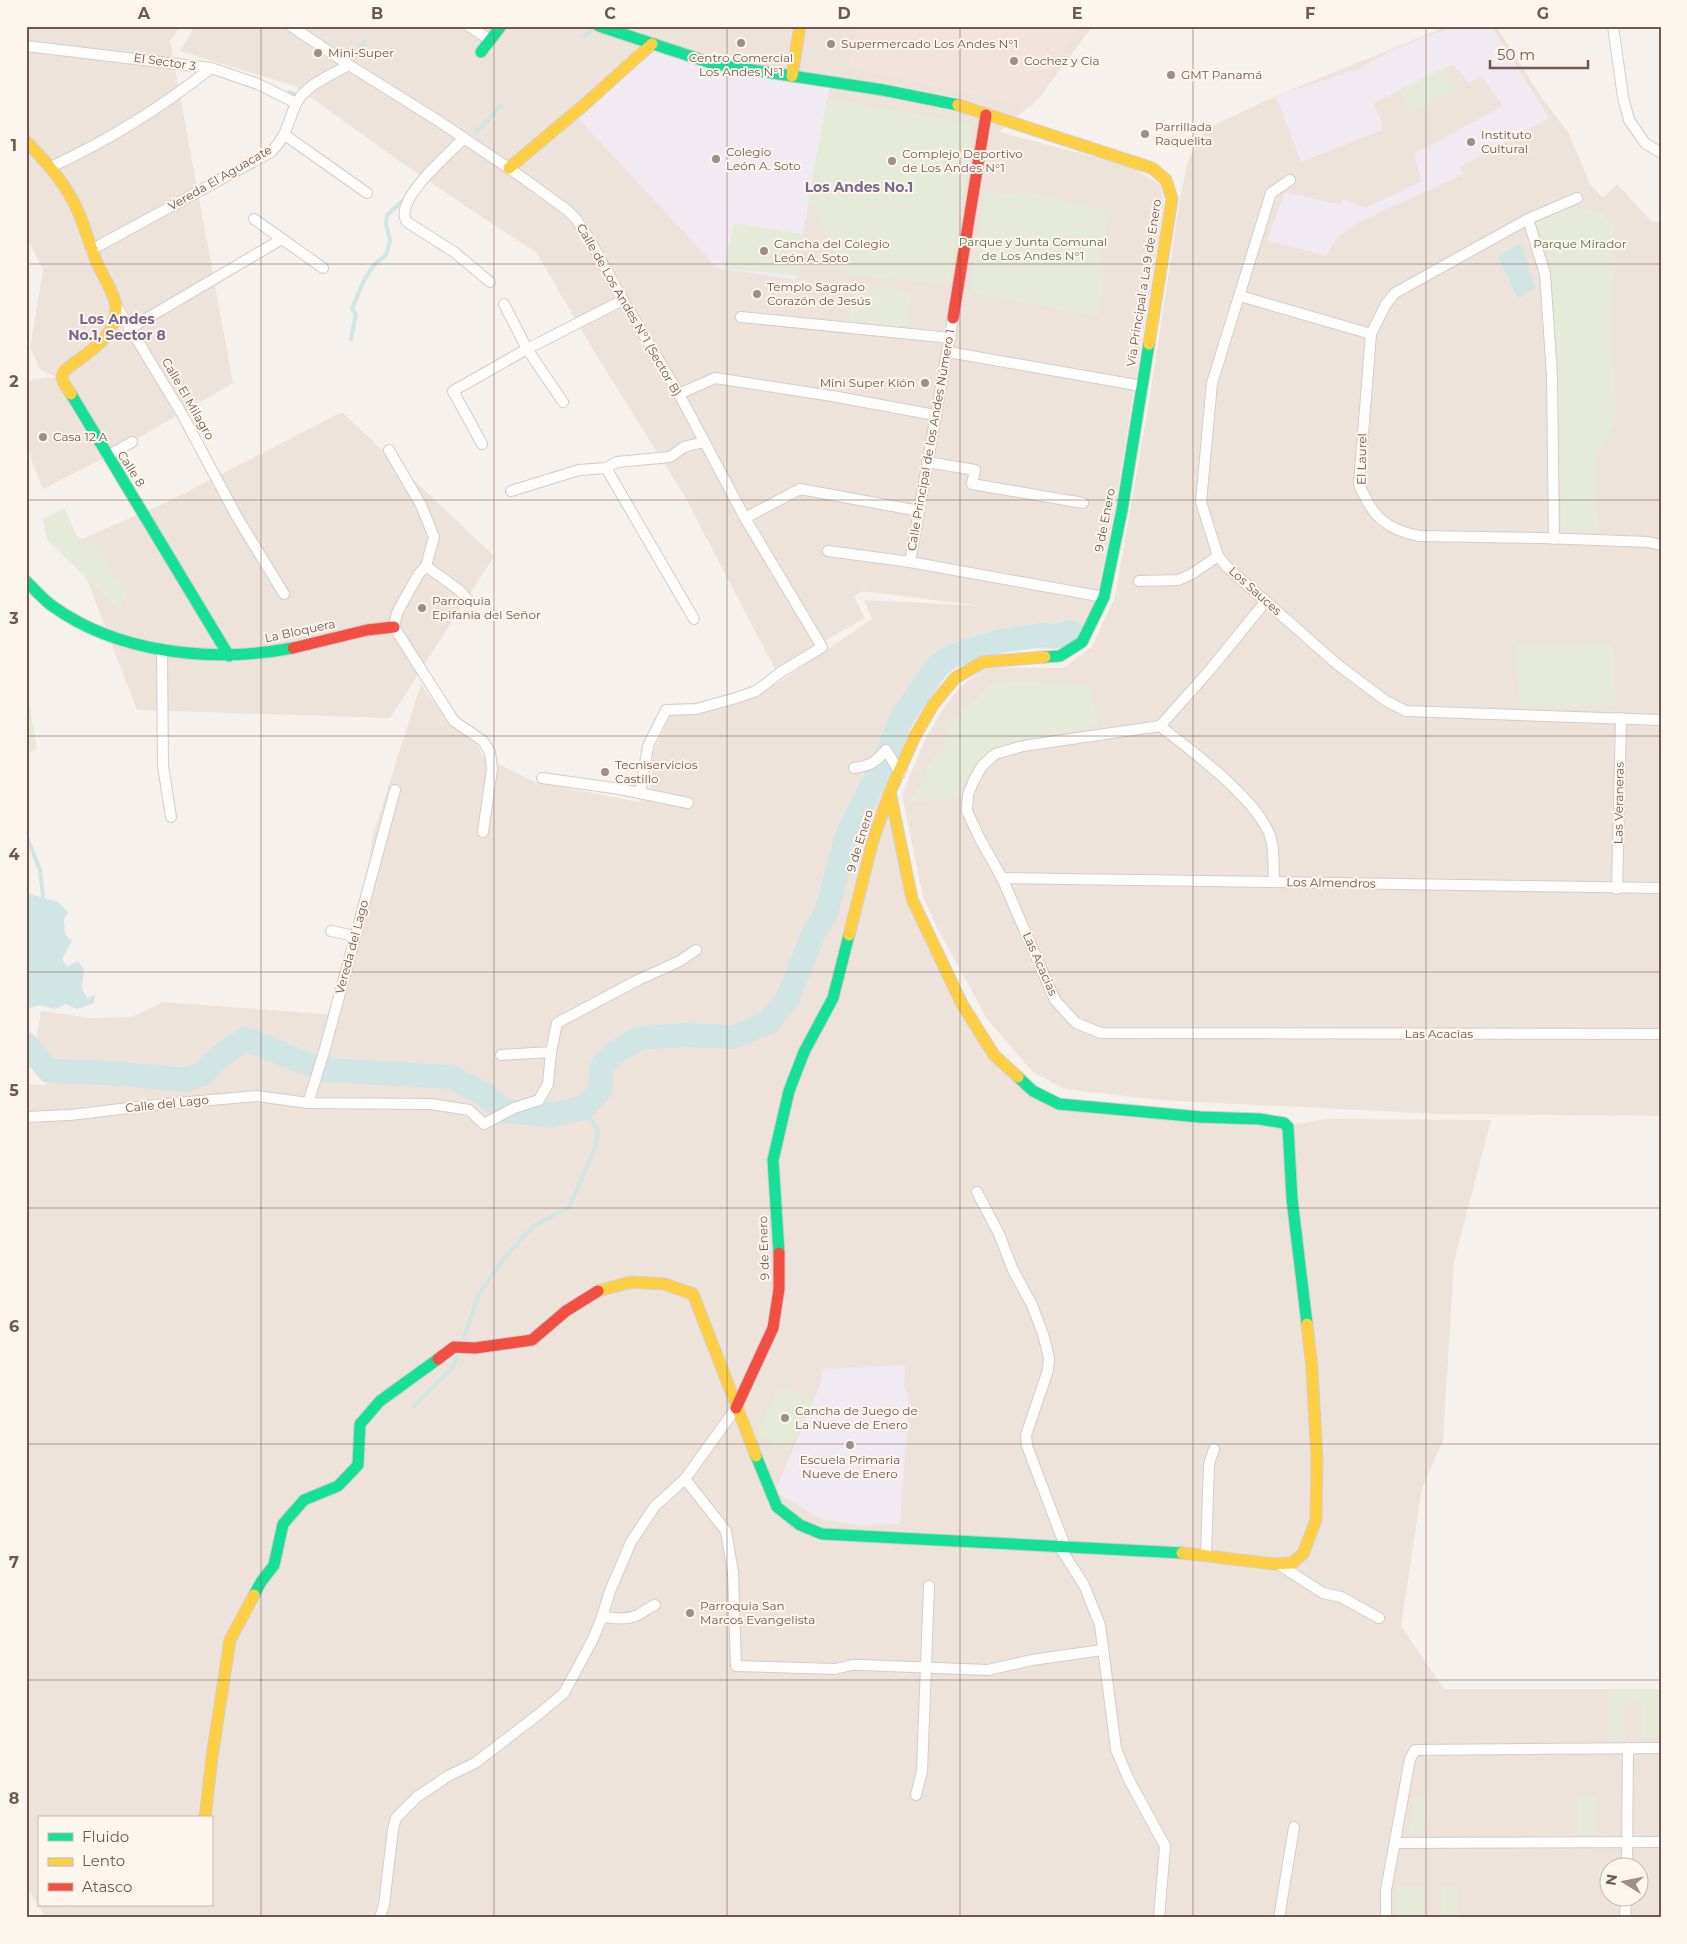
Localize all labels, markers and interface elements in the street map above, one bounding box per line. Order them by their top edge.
text: A [137,4,151,23]
text: B [371,4,383,23]
text: C [604,4,616,23]
text: D [837,4,851,23]
text: E [1072,4,1082,23]
text: F [1305,4,1315,23]
text: G [1537,4,1549,23]
place label: Supermercado Los Andes N°1 [841,36,1018,51]
marker: Centro Comercial Los Andes N°1 [735,37,747,49]
marker: Supermercado Los Andes N°1 [825,38,837,50]
scale bar [1490,38,1587,70]
place label: Mini-Super [328,45,394,60]
text: 50 m [1497,45,1535,64]
marker: Mini-Super [312,47,324,59]
street label: El Sector 3 [133,50,197,73]
place label: Centro Comercial Los Andes N°1 [689,50,793,79]
place label: Cochez y Cia [1024,53,1099,68]
marker: Cochez y Cia [1008,55,1020,67]
place label: GMT Panamá [1181,67,1262,82]
marker: GMT Panamá [1165,69,1177,81]
place label: Parrillada Raquelita [1155,119,1212,148]
place label: Instituto Cultural [1481,127,1532,156]
marker: Parrillada Raquelita [1139,128,1151,140]
text: 1 [11,136,17,155]
marker: Instituto Cultural [1465,136,1477,148]
street label: Vereda El Aguacate [165,142,274,213]
place label: Colegio León A. Soto [726,144,801,173]
place label: Complejo Deportivo de Los Andes N°1 [902,146,1023,175]
marker: Colegio León A. Soto [710,153,722,165]
marker: Complejo Deportivo de Los Andes N°1 [886,155,898,167]
district label: Los Andes No.1 [805,178,913,196]
street label: Vía Principal a La 9 de Enero [1123,198,1164,368]
street label: Calle de Los Andes N°1 (Sector B) [574,221,685,399]
park label: Parque y Junta Comunal de Los Andes N°1 [959,234,1107,263]
place label: Cancha del Colegio León A. Soto [774,236,890,265]
park label: Parque Mirador [1533,236,1627,251]
marker: Cancha del Colegio León A. Soto [758,245,770,257]
place label: Templo Sagrado Corazón de Jesús [767,279,871,308]
marker: Templo Sagrado Corazón de Jesús [751,288,763,300]
district label: Los Andes No.1, Sector 8 [68,310,166,344]
street label: Calle Principal de los Andes Número 1 [904,328,957,552]
street label: Calle El Milagro [159,355,218,442]
text: 2 [9,372,19,391]
place label: Mini Super Kión [820,375,915,390]
marker: Mini Super Kión [919,377,931,389]
place label: Casa 12 A [53,429,108,444]
marker: Casa 12 A [37,431,49,443]
street label: El Laurel [1354,433,1369,485]
street label: Calle 8 [114,448,149,490]
street label: 9 de Enero [1091,487,1118,553]
street label: Los Sauces [1226,563,1285,618]
place label: Parroquia Epifania del Señor [432,593,541,622]
marker: Parroquia Epifania del Señor [416,602,428,614]
text: 3 [8,609,19,628]
street label: La Bloquera [263,616,337,645]
place label: Tecniservicios Castillo [615,757,698,786]
street label: Las Veraneras [1610,762,1627,844]
marker: Tecniservicios Castillo [599,766,611,778]
street label: 9 de Enero [843,808,876,874]
text: 4 [8,845,20,864]
street label: Los Almendros [1286,874,1376,891]
street label: Vereda del Lago [332,898,371,996]
street label: Las Acacias [1020,930,1061,998]
street label: Las Acacias [1405,1026,1473,1041]
text: 5 [9,1081,19,1100]
street label: Calle del Lago [124,1092,210,1115]
street label: 9 de Enero [755,1215,772,1281]
text: 6 [9,1317,19,1336]
place label: Cancha de Juego de La Nueve de Enero [795,1403,918,1432]
marker: Cancha de Juego de La Nueve de Enero [779,1412,791,1424]
marker: Escuela Primaria Nueve de Enero [844,1439,856,1451]
place label: Escuela Primaria Nueve de Enero [800,1452,900,1481]
text: 7 [9,1553,19,1572]
place label: Parroquia San Marcos Evangelista [700,1598,815,1627]
marker: Parroquia San Marcos Evangelista [684,1607,696,1619]
text: 8 [9,1789,19,1808]
legend [38,1816,212,1906]
text: Fluido [82,1827,129,1846]
text: Lento [82,1851,125,1870]
north arrow [1600,1856,1650,1906]
text: N [1601,1873,1621,1887]
text: Atasco [82,1877,132,1896]

